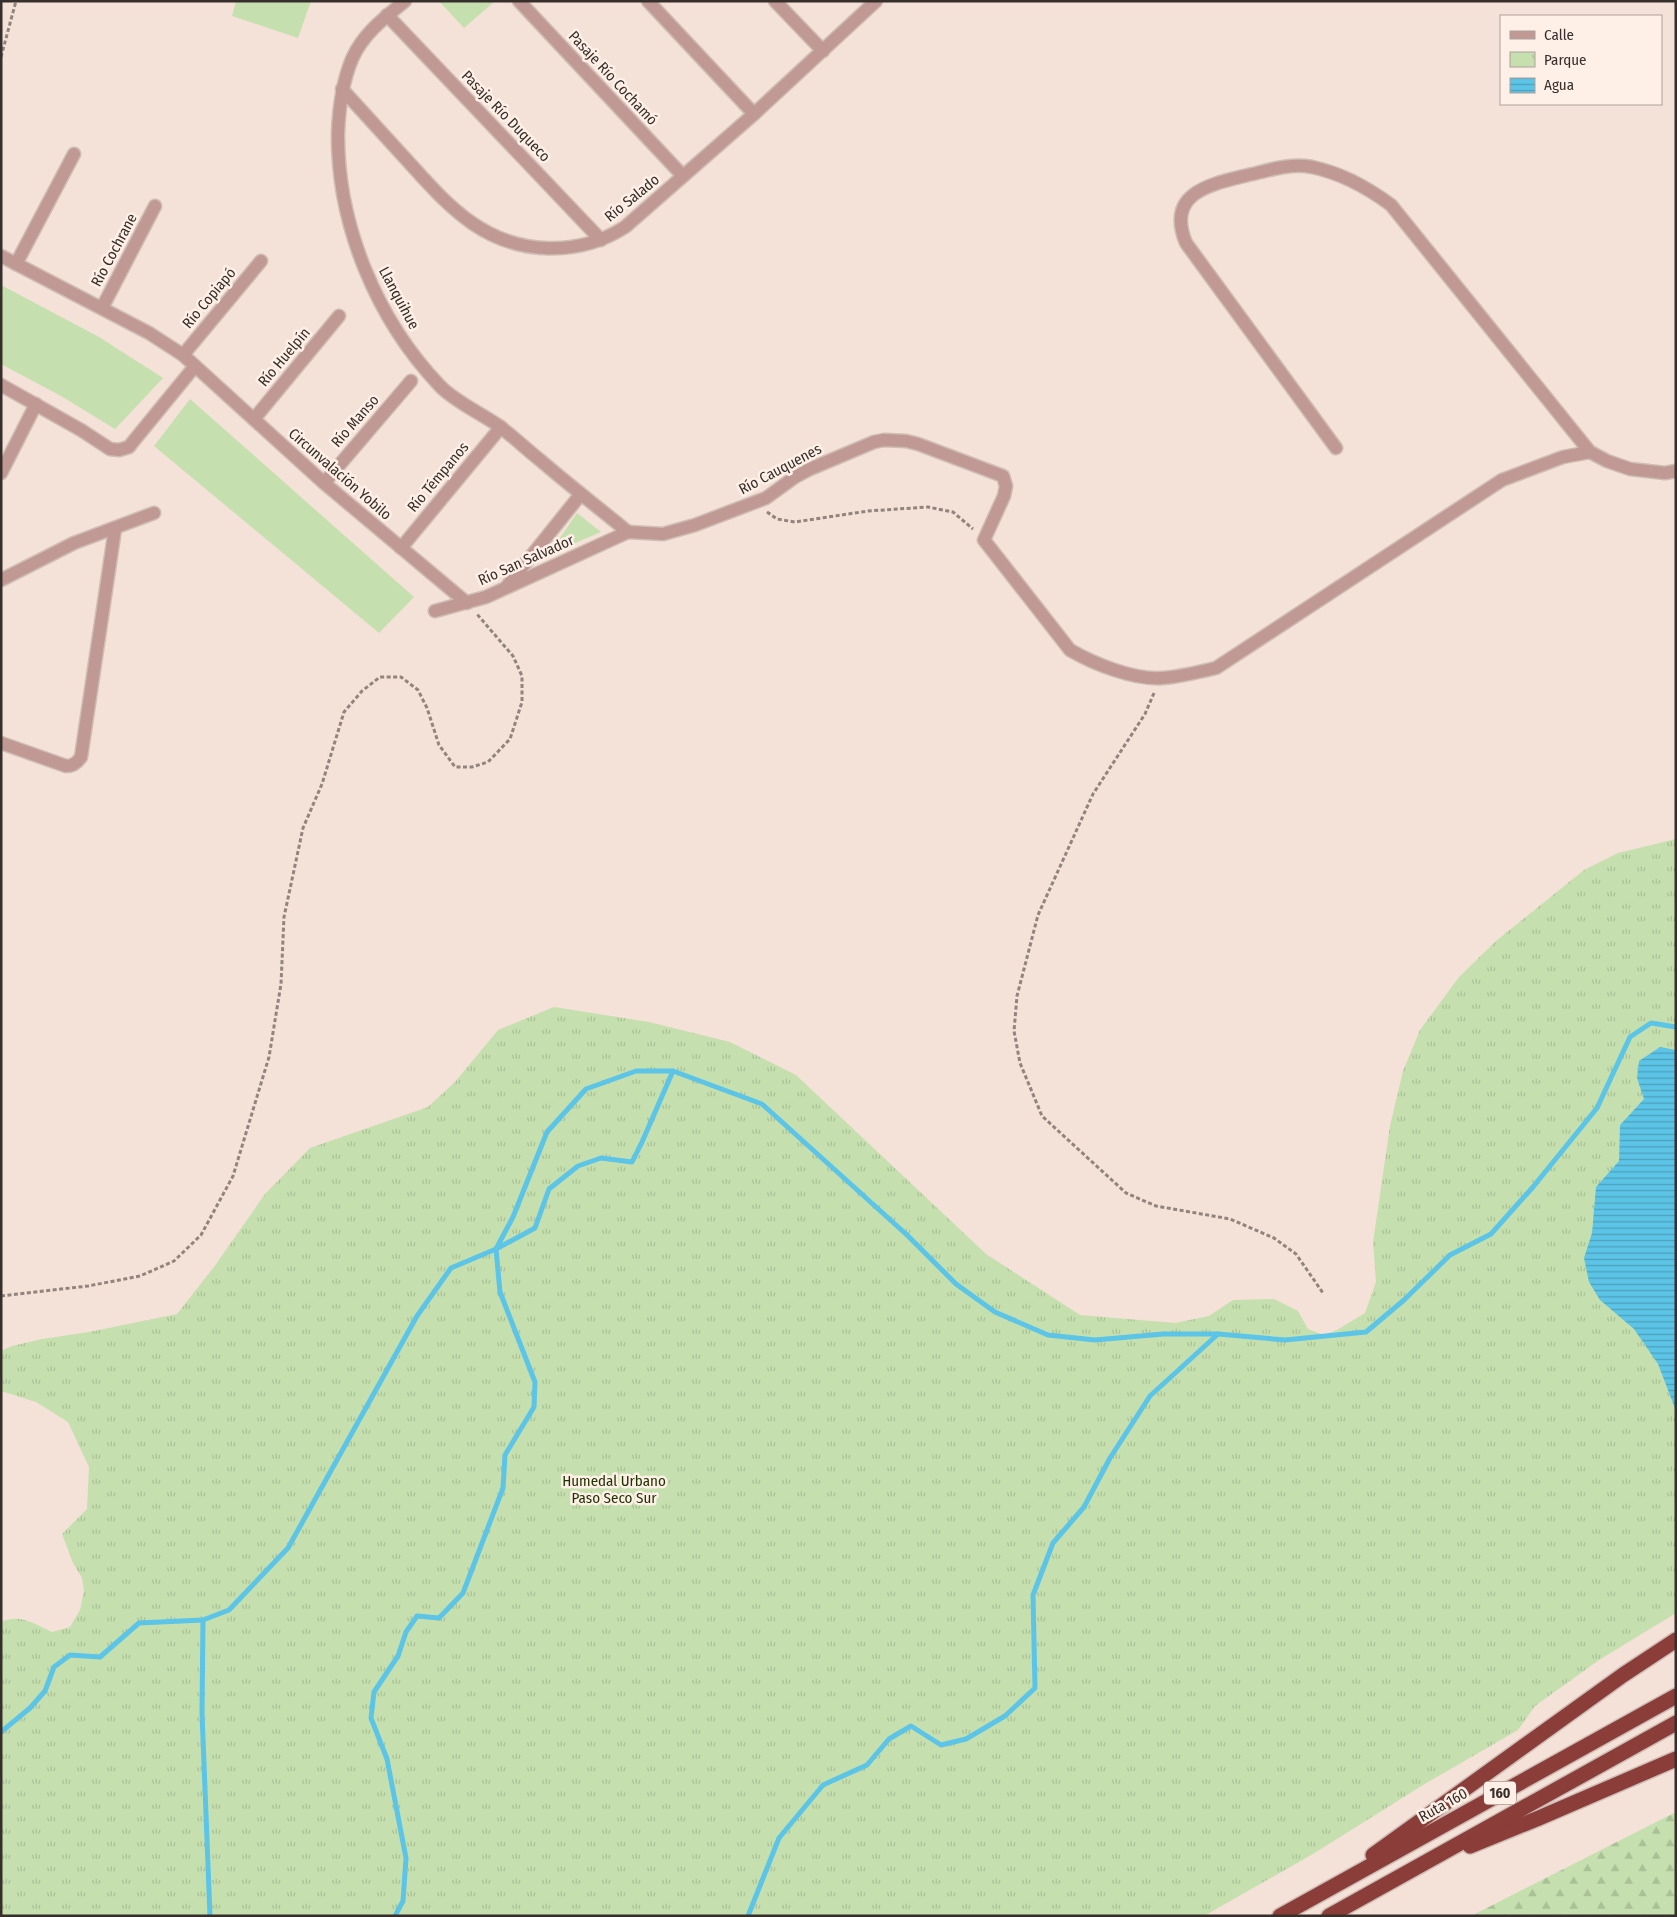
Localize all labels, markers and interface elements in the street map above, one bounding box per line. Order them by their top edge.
legend [1500,15,1662,105]
text: Calle [1544,26,1574,44]
street label: Pasaje Río Cochamó [565,27,661,129]
text: Parque [1544,51,1587,69]
street label: Pasaje Río Duqueco [458,67,554,165]
text: Agua [1544,76,1574,94]
street label: Río Salado [601,170,663,226]
street label: Río Cochrane [87,210,141,290]
street label: Río Copiapó [178,264,240,332]
street label: Llanquihue [375,264,423,332]
street label: Río Huelpín [254,324,314,390]
street label: Río Manso [327,391,383,451]
street label: Circunvalación Yobilo [285,424,395,524]
street label: Río Témpanos [404,438,472,516]
street label: Río Cauquenes [736,440,824,498]
street label: Río San Salvador [475,531,577,589]
park label: Humedal Urbano Paso Seco Sur [562,1472,666,1507]
road number: 160 [1484,1782,1516,1805]
street label: Ruta 160 [1416,1784,1470,1826]

